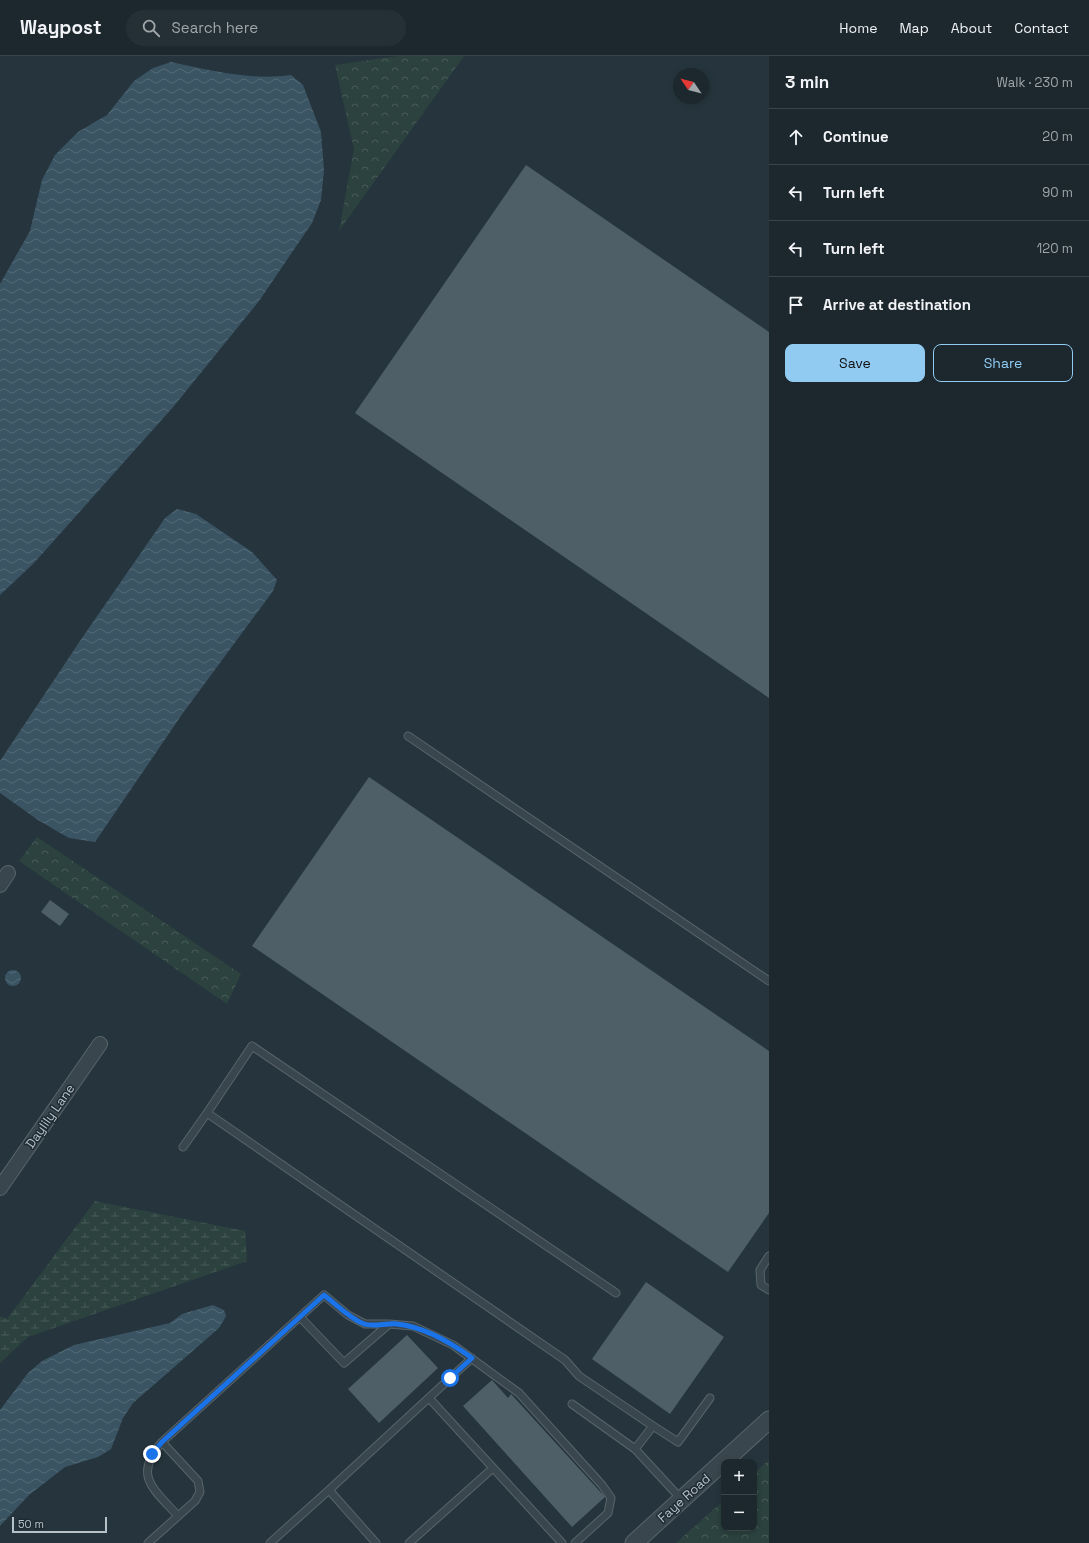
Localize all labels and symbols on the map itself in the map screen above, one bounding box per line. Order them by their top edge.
north arrow [673,68,709,104]
street label: Daylily Lane [22,1080,78,1152]
route start [441,1369,459,1387]
route end [143,1445,161,1463]
street label: Faye Road [654,1470,714,1526]
scale bar [12,1515,107,1534]

